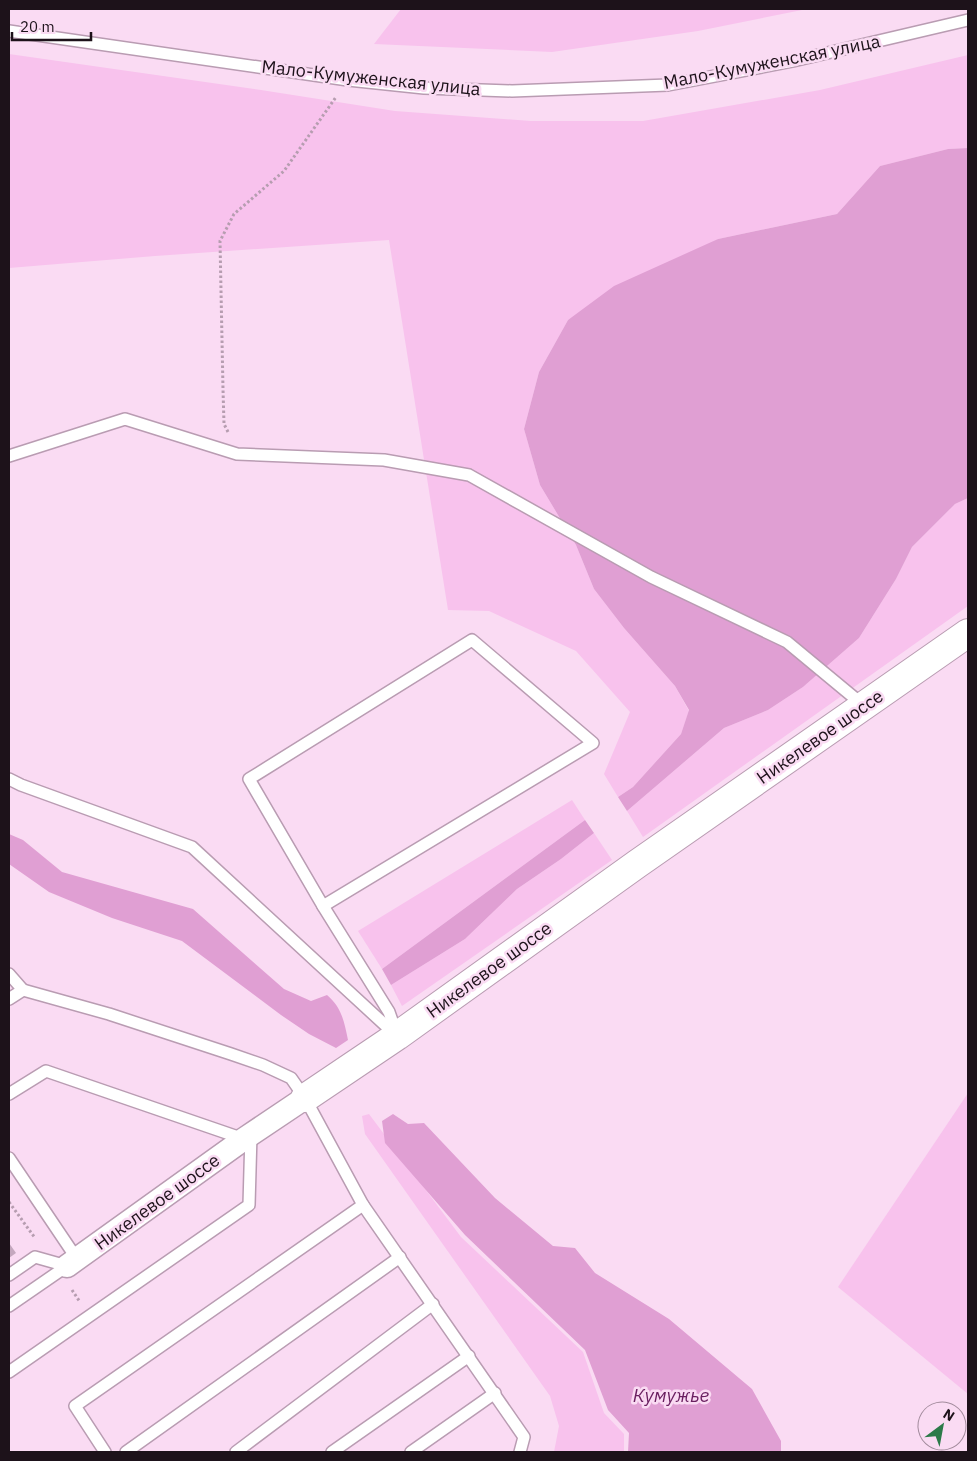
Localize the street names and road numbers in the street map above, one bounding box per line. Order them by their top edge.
street label: Мало-Кумуженская улица [662,29,883,94]
street label: Мало-Кумуженская улица [260,55,482,100]
street label: Никелевое шоссе [752,684,888,789]
street label: Никелевое шоссе [422,916,556,1023]
street label: Никелевое шоссе [90,1148,224,1255]

